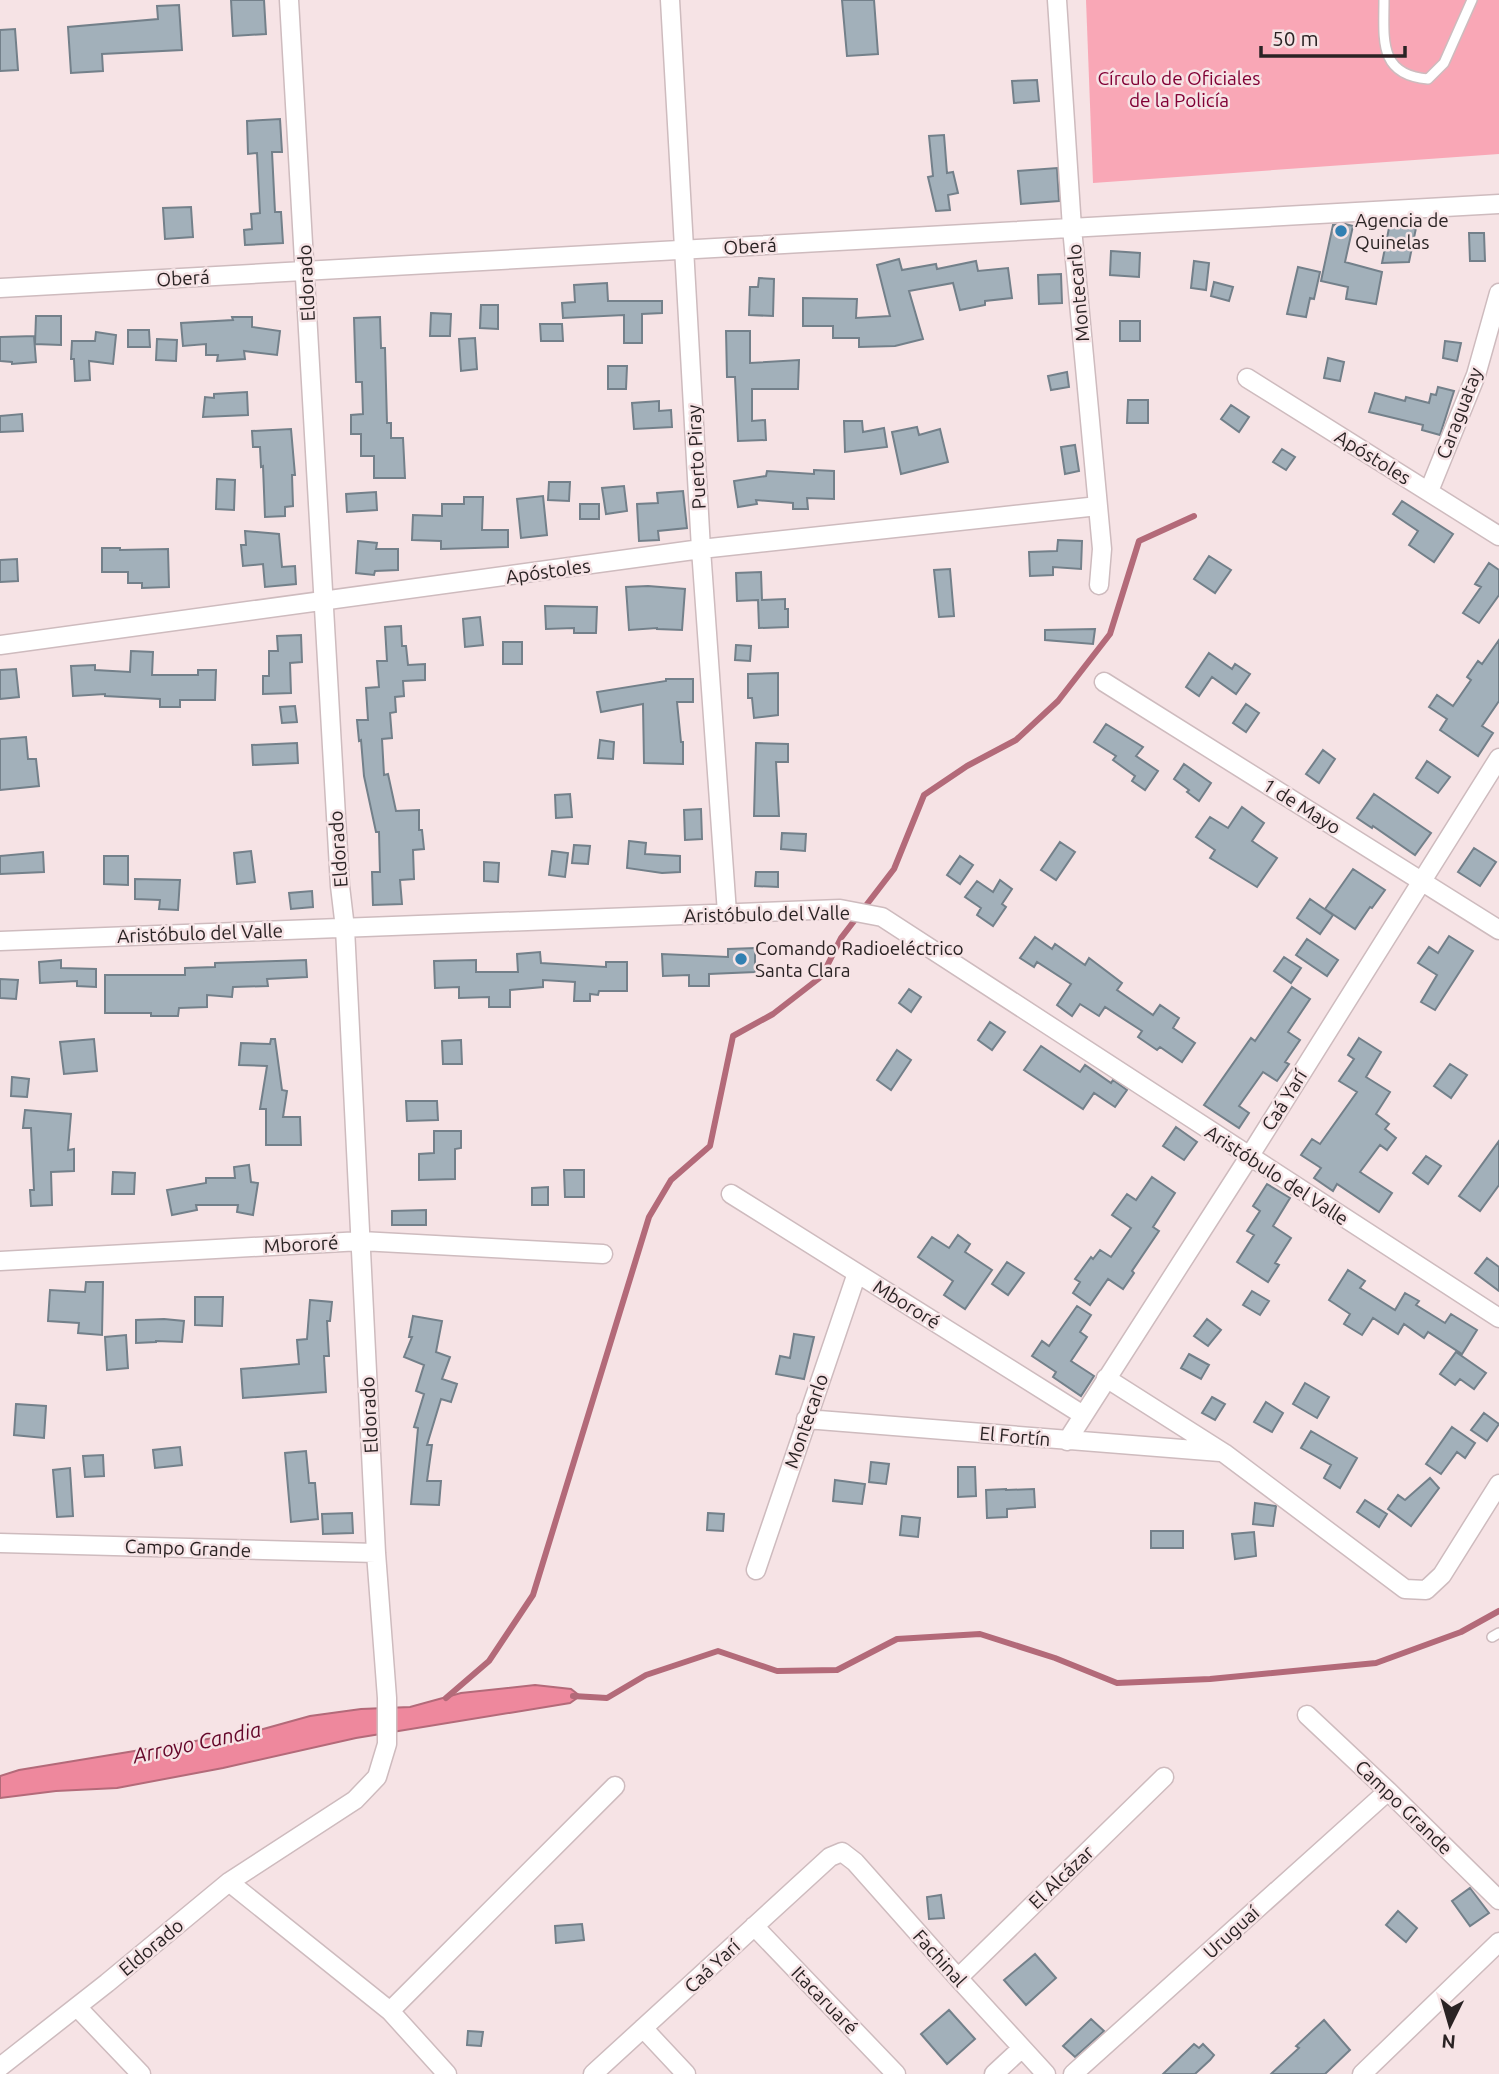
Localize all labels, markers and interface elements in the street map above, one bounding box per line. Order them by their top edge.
scale bar [1261,14,1404,58]
text: 50 m [1272,26,1319,50]
park label: Círculo de Oficiales de la Policía [1097,67,1261,111]
place label: Agencia de Quinelas [1355,209,1449,253]
marker: Agencia de Quinelas [1333,223,1349,239]
street label: Oberá [723,234,777,258]
street label: Montecarlo [1063,243,1093,343]
street label: Eldorado [293,244,319,322]
street label: Oberá [156,266,210,290]
street label: Caraguatay [1431,364,1487,462]
street label: Puerto Piray [682,404,710,510]
street label: Apóstoles [1331,425,1415,489]
street label: Apóstoles [504,554,592,588]
street label: 1 de Mayo [1259,773,1345,839]
street label: Eldorado [324,810,352,888]
street label: Aristóbulo del Valle [684,902,850,926]
street label: Aristóbulo del Valle [117,919,283,947]
place label: Comando Radioeléctrico Santa Clara [755,937,964,981]
marker: Comando Radioeléctrico Santa Clara [733,951,749,967]
street label: Caá Yarí [1257,1065,1311,1134]
street label: Aristóbulo del Valle [1201,1120,1353,1230]
street label: Mbororé [263,1231,339,1257]
street label: Mbororé [869,1275,945,1333]
street label: Montecarlo [780,1371,832,1471]
street label: Eldorado [356,1376,382,1454]
street label: El Fortín [979,1422,1051,1450]
street label: Campo Grande [124,1535,252,1561]
water label: Arroyo Candia [129,1717,263,1768]
street label: Campo Grande [1351,1755,1457,1859]
street label: El Alcázar [1024,1841,1098,1913]
street label: Uruguaí [1199,1901,1264,1963]
street label: Eldorado [114,1914,188,1980]
street label: Fachinal [909,1925,971,1991]
street label: Caá Yarí [680,1935,744,1997]
street label: Itacaruaré [787,1961,863,2039]
north arrow [1415,1990,1485,2060]
text: N [1440,2030,1457,2054]

